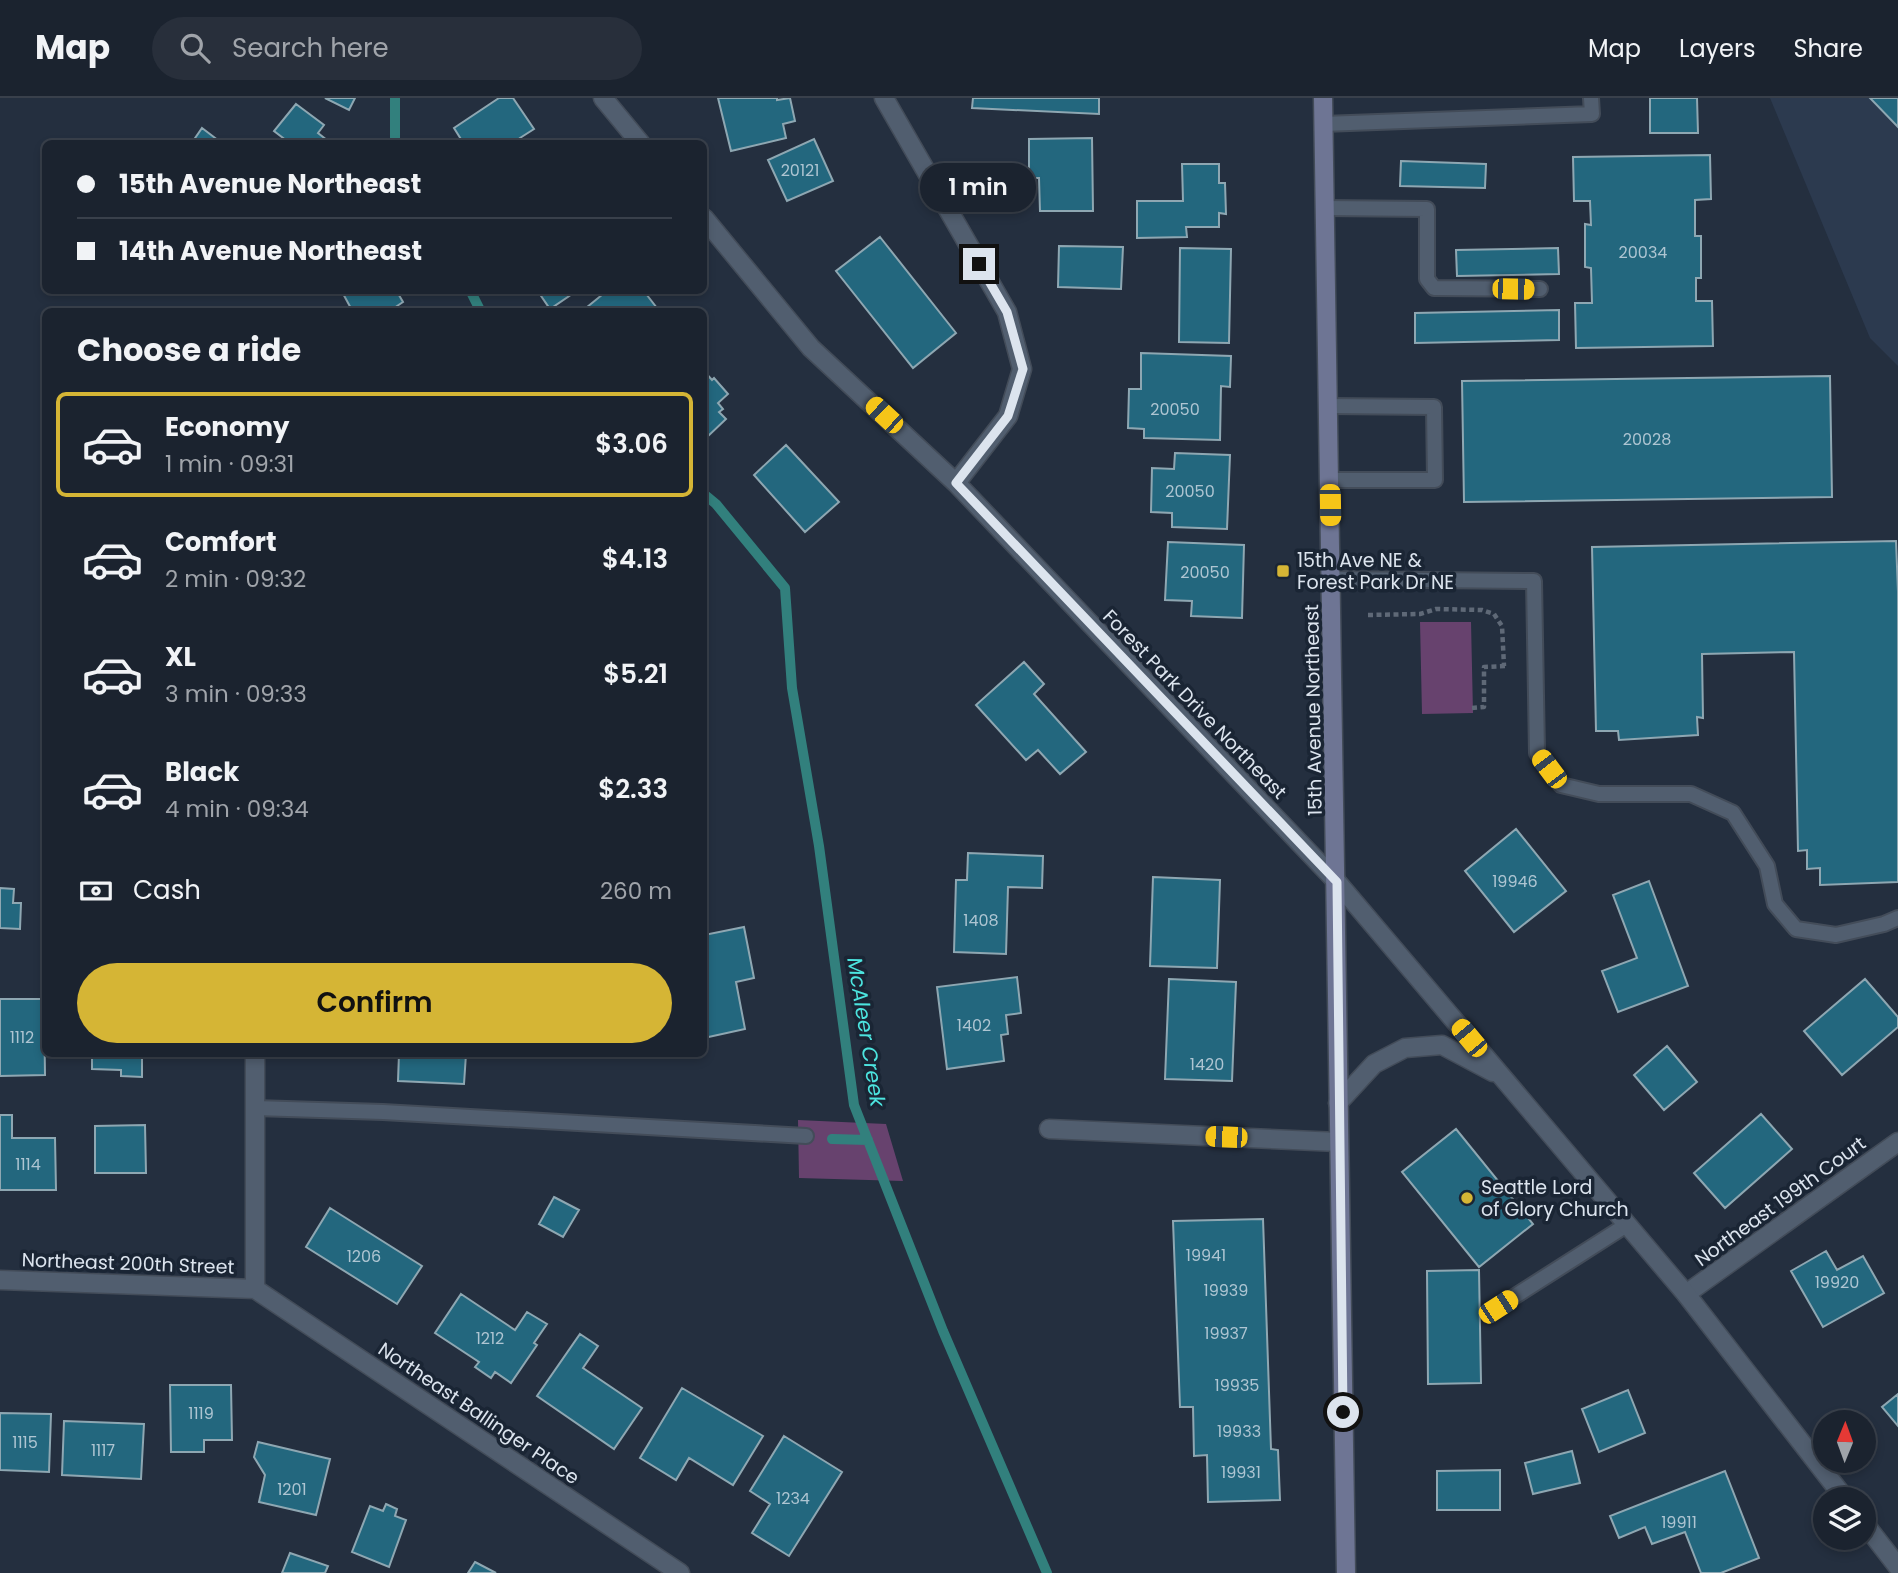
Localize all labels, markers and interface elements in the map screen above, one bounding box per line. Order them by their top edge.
search box [152,17,642,80]
text: Map [35,24,110,71]
icon: search [176,29,214,67]
text: Search here [232,30,389,66]
text: Map [1588,32,1641,65]
text: Layers [1679,32,1755,65]
text: Share [1793,32,1863,65]
house number: 20121 [781,159,819,182]
callout: 1 min [921,162,1037,212]
text: 15th Avenue Northeast [119,166,421,202]
text: 1 min [948,171,1008,203]
text: 14th Avenue Northeast [119,233,422,269]
house number: 20034 [1619,241,1667,264]
route end [963,248,995,280]
car [1492,278,1535,300]
text: Choose a ride [77,327,301,372]
car [862,393,907,437]
house number: 20050 [1150,398,1200,421]
text: Economy [165,409,289,445]
icon: car [81,413,144,476]
text: $3.06 [595,426,668,462]
house number: 20028 [1623,428,1671,451]
text: 1 min · 09:31 [165,448,294,480]
house number: 20050 [1165,480,1215,503]
car [1320,484,1341,526]
text: Comfort [165,524,277,560]
icon: car [81,528,144,591]
text: $4.13 [602,541,668,577]
place label: 15th Ave NE & Forest Park Dr NE [1297,547,1454,596]
house number: 20050 [1180,561,1230,584]
text: 2 min · 09:32 [165,563,306,595]
marker: 15th Ave NE & Forest Park Dr NE [1275,563,1291,579]
street label: Forest Park Drive Northeast [1097,604,1293,805]
street label: 15th Avenue Northeast [1298,604,1329,816]
text: XL [165,639,196,675]
icon: car [81,643,144,706]
text: $5.21 [603,656,668,692]
text: 3 min · 09:33 [165,678,307,710]
car [1528,746,1571,792]
text: Black [165,754,239,790]
icon: car [81,758,144,821]
text: $2.33 [598,771,668,807]
text: 4 min · 09:34 [165,793,309,825]
house number: 19946 [1492,870,1538,893]
icon: cash [77,872,115,910]
text: Cash [133,872,201,908]
text: 260 m [600,875,672,907]
house number: 1408 [963,909,999,932]
water label: McAleer Creek [840,955,893,1110]
button: Confirm [77,963,672,1043]
house number: 1402 [957,1014,991,1037]
car [1448,1015,1491,1061]
house number: 1112 [10,1026,34,1049]
house number: 1420 [1190,1053,1224,1076]
car [1205,1126,1248,1148]
street label: Northeast 199th Court [1689,1130,1871,1273]
house number: 1114 [15,1153,41,1176]
place label: Seattle Lord of Glory Church [1481,1174,1629,1223]
marker: Seattle Lord of Glory Church [1459,1190,1475,1206]
house number: 19941 [1186,1244,1226,1267]
house number: 1206 [347,1245,381,1268]
street label: Northeast 200th Street [21,1246,235,1281]
house number: 19920 [1815,1271,1859,1294]
house number: 19939 [1204,1279,1248,1302]
car [1475,1287,1522,1327]
house number: 19937 [1204,1322,1248,1345]
house number: 1212 [476,1327,504,1350]
street label: Northeast Ballinger Place [373,1336,585,1491]
house number: 19935 [1215,1374,1259,1397]
route start [1327,1396,1359,1428]
house number: 1119 [188,1402,214,1425]
north arrow [1813,1410,1876,1474]
map controls [1813,1410,1876,1550]
house number: 19933 [1217,1420,1261,1443]
house number: 1115 [12,1431,38,1454]
house number: 1117 [91,1439,115,1462]
house number: 19931 [1221,1461,1261,1484]
house number: 1201 [277,1478,307,1501]
house number: 1234 [776,1487,810,1510]
button: layers [1813,1487,1876,1550]
house number: 19911 [1661,1511,1697,1534]

